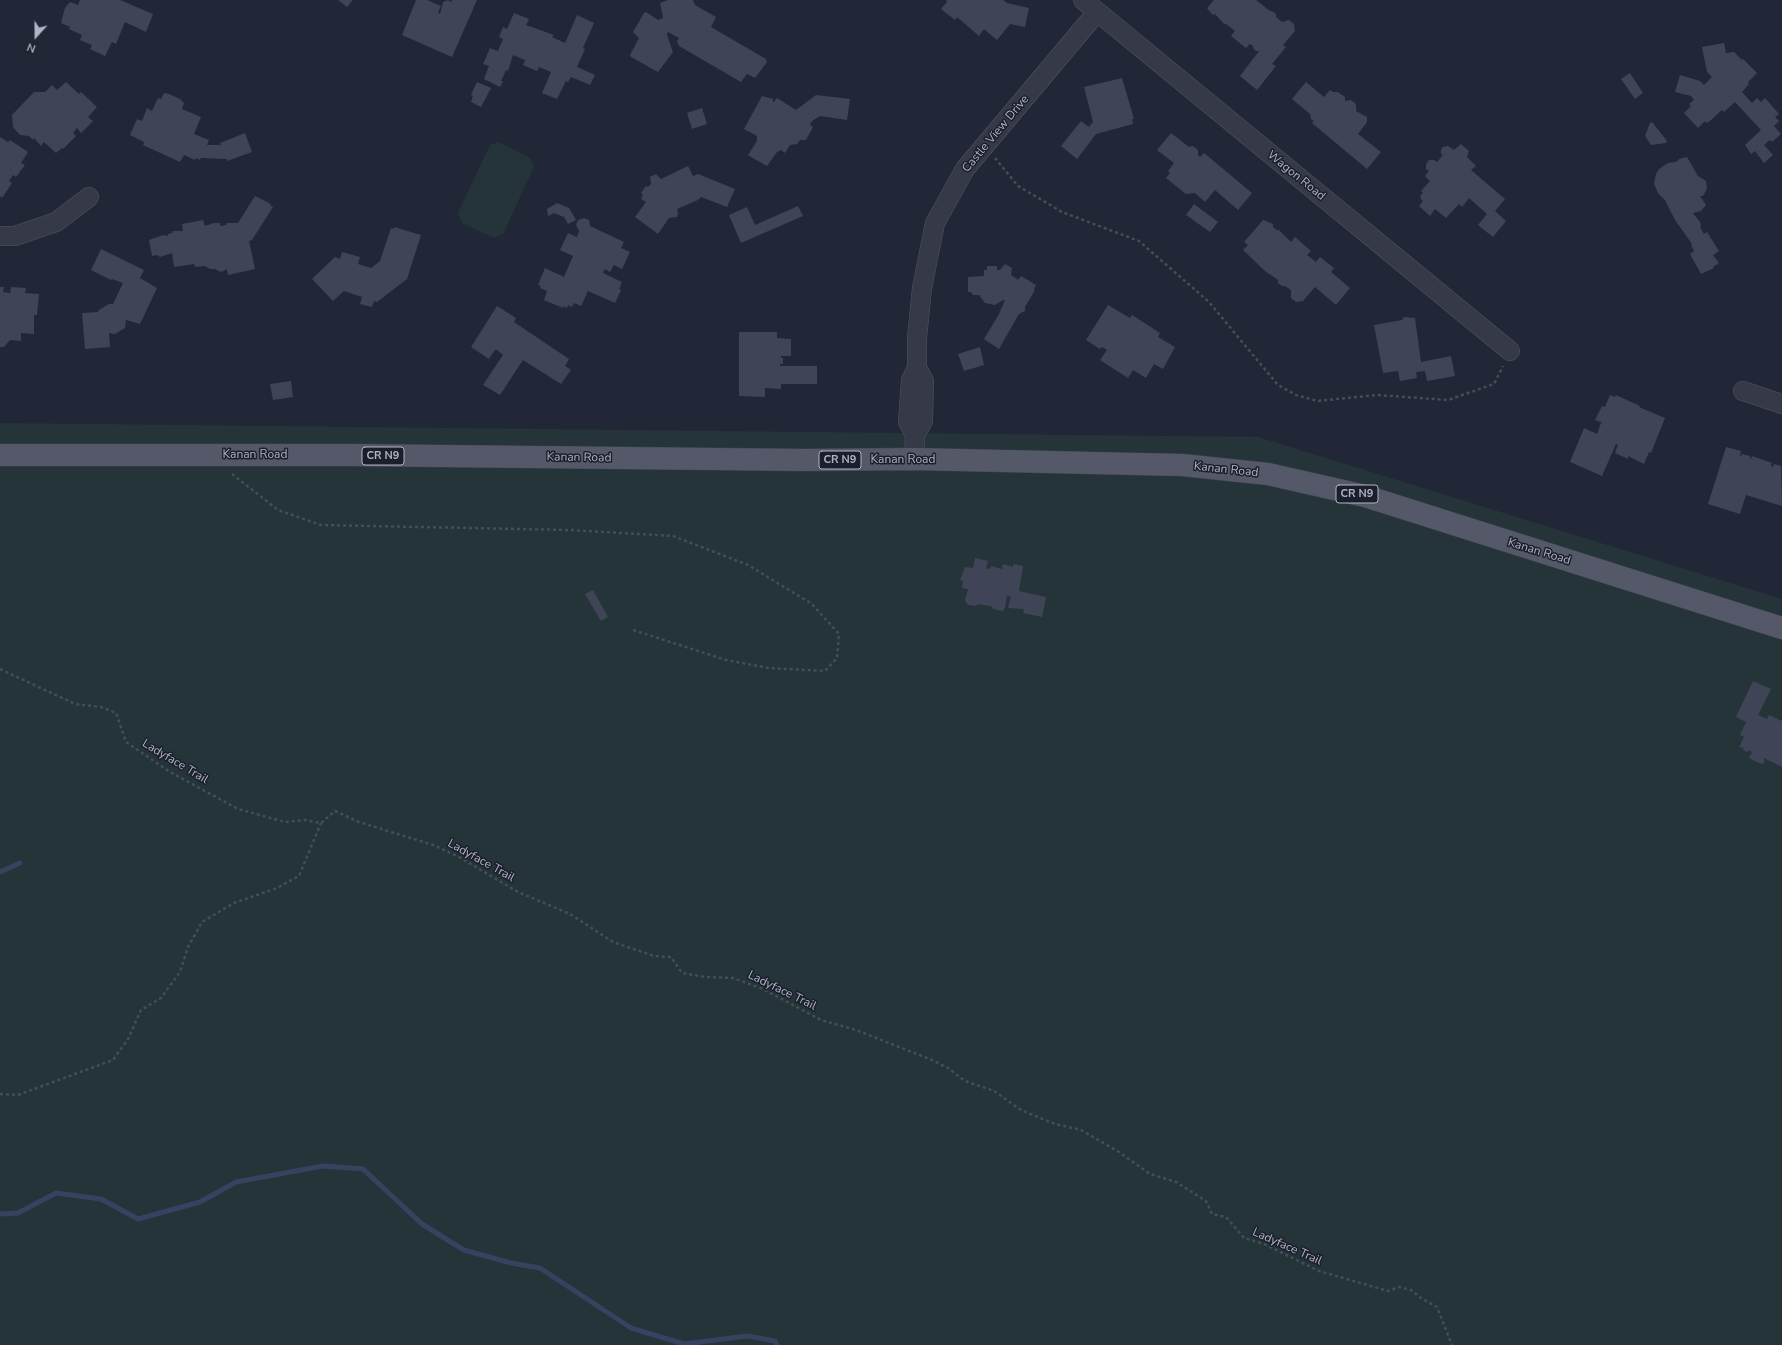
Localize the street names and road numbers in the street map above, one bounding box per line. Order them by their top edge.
street label: Castle View Drive [960,93,1032,175]
street label: Wagon Road [1264,148,1328,204]
road number: CR N9 [362,447,404,465]
street label: Kanan Road [223,448,287,462]
street label: Kanan Road [546,450,612,466]
road number: CR N9 [819,451,861,469]
street label: Kanan Road [871,453,935,467]
street label: Kanan Road [1193,459,1259,481]
road number: CR N9 [1336,485,1378,503]
street label: Kanan Road [1506,536,1572,568]
street label: Ladyface Trail [139,737,211,787]
street label: Ladyface Trail [445,837,517,885]
street label: Ladyface Trail [745,968,819,1014]
street label: Ladyface Trail [1250,1225,1324,1269]

